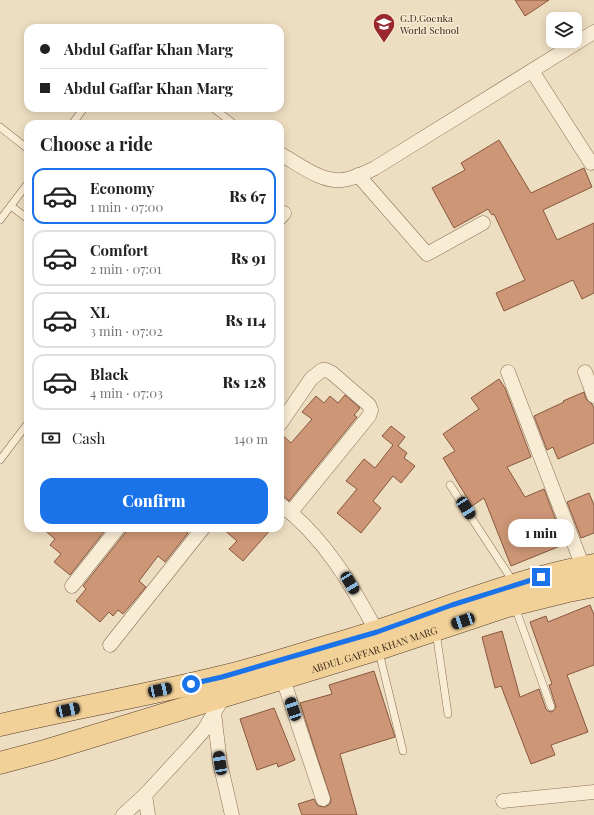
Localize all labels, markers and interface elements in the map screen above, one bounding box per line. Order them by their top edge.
school or university icon: G.D.Goenka World School [371,11,397,44]
place label: G.D.Goenka World School [399,11,459,37]
map controls [546,12,582,48]
button: layers [546,12,582,48]
text: Abdul Gaffar Khan Marg [64,39,233,59]
text: Abdul Gaffar Khan Marg [64,78,233,98]
text: Choose a ride [40,132,153,156]
icon: car [42,178,78,214]
text: Economy [90,178,154,198]
text: Rs 67 [229,186,266,206]
text: 1 min · 07:00 [90,198,163,215]
icon: car [42,240,78,276]
text: Comfort [90,240,148,260]
text: Rs 91 [231,248,266,268]
text: 2 min · 07:01 [90,260,162,277]
icon: car [42,302,78,338]
text: XL [90,302,110,322]
text: Rs 114 [225,310,266,330]
text: 3 min · 07:02 [90,322,163,339]
icon: car [42,364,78,400]
text: Black [90,364,129,384]
text: Rs 128 [222,372,266,392]
text: 4 min · 07:03 [90,384,163,401]
icon: cash [40,427,62,449]
text: Cash [72,428,105,448]
text: 140 m [234,430,268,447]
button: Confirm [40,478,268,524]
car [454,495,478,521]
callout: 1 min [508,519,574,547]
text: 1 min [525,524,557,541]
route end [532,568,550,586]
car [339,570,361,596]
car [450,611,476,631]
street label: ABDUL GAFFAR KHAN MARG [308,623,439,676]
route start [182,675,200,693]
car [147,682,173,698]
car [284,696,302,722]
car [55,702,81,718]
car [212,750,228,776]

